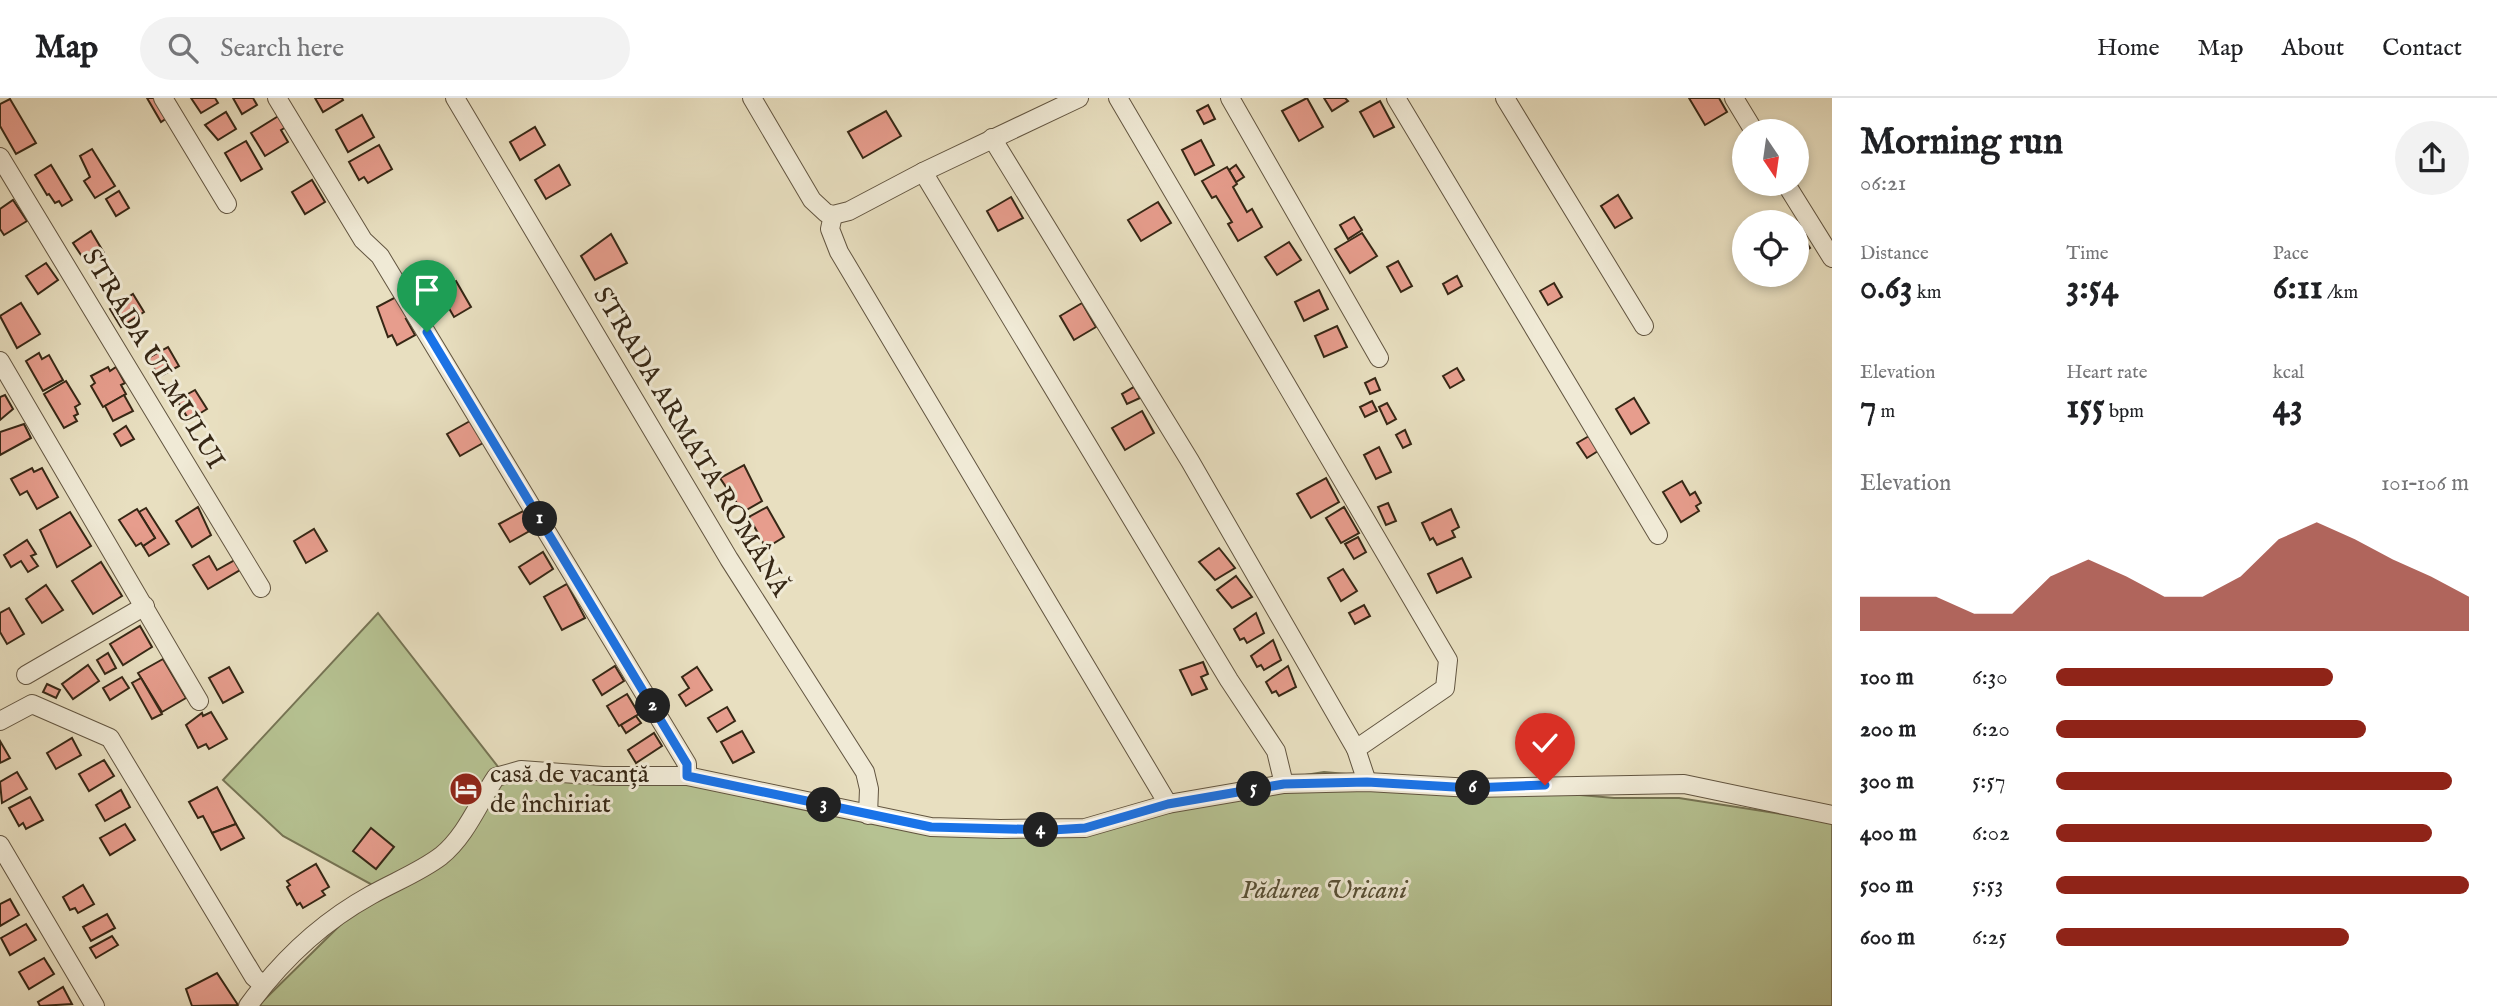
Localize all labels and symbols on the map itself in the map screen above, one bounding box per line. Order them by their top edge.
north arrow [1732,119,1810,196]
street label: STRADA ULMULUI [74,243,232,475]
pin [397,260,457,332]
street label: STRADA ARMATA ROMÂNĂ [585,281,797,604]
pin: 1 [522,502,558,536]
pin: 2 [636,688,670,724]
pin [1515,713,1575,785]
place label: casă de vacanță de închiriat [490,758,650,821]
hotel icon: casă de vacanță de închiriat [447,770,485,808]
pin: 6 [1456,770,1490,806]
pin: 5 [1236,772,1272,806]
pin: 3 [806,788,842,822]
pin: 4 [1024,812,1058,848]
park label: Pădurea Uricani [1241,874,1409,907]

